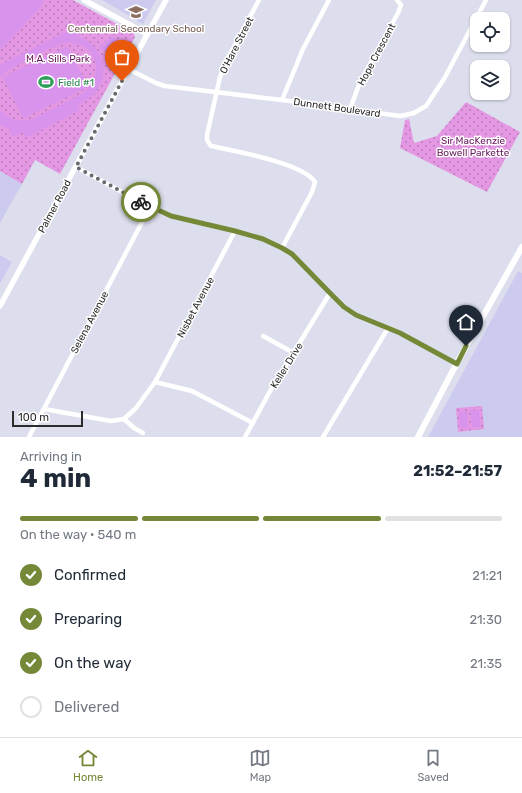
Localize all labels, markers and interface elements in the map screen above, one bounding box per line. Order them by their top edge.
school or university icon: Centennial Secondary School [127,3,145,21]
map controls [470,12,510,100]
button: locate [470,12,510,52]
street label: O'Hare Street [217,15,256,76]
street label: Hope Crescent [355,21,398,88]
place label: Centennial Secondary School [68,23,204,35]
pin [105,40,139,81]
icon: bag [111,46,133,68]
park label: M.A. Sills Park [26,53,91,65]
button: layers [470,60,510,100]
sports icon: Field #1 [37,73,55,91]
place label: Field #1 [58,77,94,89]
street label: Dunnett Boulevard [293,96,381,120]
park label: Sir MacKenzie Bowell Parkette [437,135,510,159]
street label: Palmer Road [36,178,74,235]
courier [121,182,161,222]
icon: bike [130,191,152,213]
street label: Nisbet Avenue [175,275,217,340]
street label: Selena Avenue [68,289,111,356]
pin [449,305,483,346]
icon: home [455,311,477,333]
street label: Keller Drive [268,340,306,391]
scale bar [12,409,83,428]
text: 100 m [18,411,49,424]
text: Arriving in [20,449,82,464]
text: 21:52–21:57 [413,462,502,480]
text: 4 min [20,463,91,494]
text: On the way · 540 m [20,527,136,542]
icon: check [20,564,42,586]
text: Confirmed [54,566,126,584]
text: 21:21 [472,568,502,583]
icon: check [20,608,42,630]
text: Preparing [54,610,122,628]
text: 21:30 [469,612,502,627]
icon: check [20,652,42,674]
text: On the way [54,654,132,672]
text: 21:35 [470,656,502,671]
text: Delivered [54,698,119,716]
tab: Home [73,747,103,784]
tab: Map [249,747,271,784]
tab: Saved [418,747,449,784]

